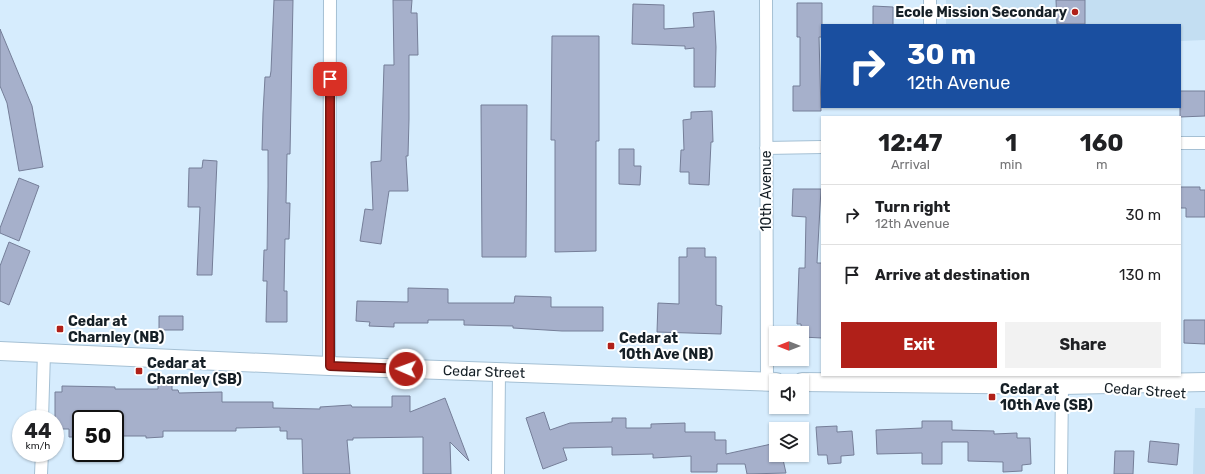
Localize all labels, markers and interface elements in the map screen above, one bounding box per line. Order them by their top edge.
place label: Ecole Mission Secondary [895,4,1068,21]
marker: Ecole Mission Secondary [1070,7,1080,17]
text: 30 m [907,38,976,71]
icon: right [841,40,893,92]
pin [313,62,347,96]
icon: arrive [319,68,341,90]
text: 12th Avenue [907,72,1010,94]
text: 12:47 [878,129,942,157]
text: 1 [1005,129,1017,157]
text: 160 [1080,129,1124,157]
street label: 10th Avenue [758,150,775,231]
text: Arrival [891,157,930,172]
text: min [1000,157,1022,172]
text: m [1096,157,1107,172]
text: Turn right [875,198,950,216]
icon: right [841,204,863,226]
text: 30 m [1125,206,1161,224]
text: 12th Avenue [875,216,950,231]
icon: arrive [841,264,863,286]
text: Arrive at destination [875,266,1030,284]
text: 130 m [1119,266,1161,284]
place label: Cedar at Charnley (NB) [68,313,164,346]
button: Exit [841,322,997,368]
button: Share [1005,322,1161,368]
marker: Cedar at Charnley (NB) [55,324,65,334]
north arrow [769,326,809,366]
map controls [769,326,809,462]
place label: Cedar at 10th Ave (NB) [619,330,713,363]
marker: Cedar at 10th Ave (NB) [606,341,616,351]
position arrow [385,348,427,390]
place label: Cedar at Charnley (SB) [147,355,242,388]
street label: Cedar Street [443,362,526,382]
marker: Cedar at Charnley (SB) [134,366,144,376]
button: sound [769,374,809,414]
street label: Cedar Street [1103,380,1187,402]
place label: Cedar at 10th Ave (SB) [1000,381,1093,414]
marker: Cedar at 10th Ave (SB) [987,392,997,402]
speed limit sign: 50 [72,410,124,462]
text: 44 [24,419,52,443]
button: layers [769,422,809,462]
text: km/h [26,440,50,452]

